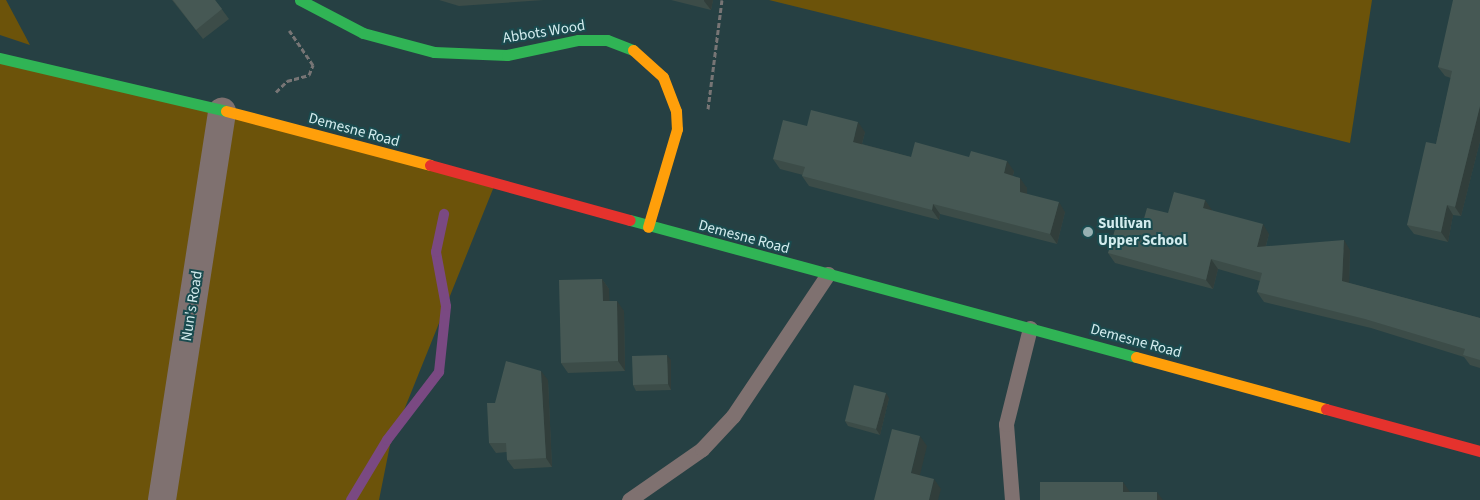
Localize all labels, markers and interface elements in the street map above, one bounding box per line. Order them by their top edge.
street label: Abbots Wood [502,17,586,47]
street label: Demesne Road [306,109,402,151]
place label: Sullivan Upper School [1098,214,1187,249]
street label: Demesne Road [696,216,792,258]
marker: Sullivan Upper School [1082,226,1094,238]
street label: Nun's Road [178,270,206,342]
street label: Demesne Road [1088,320,1184,362]

